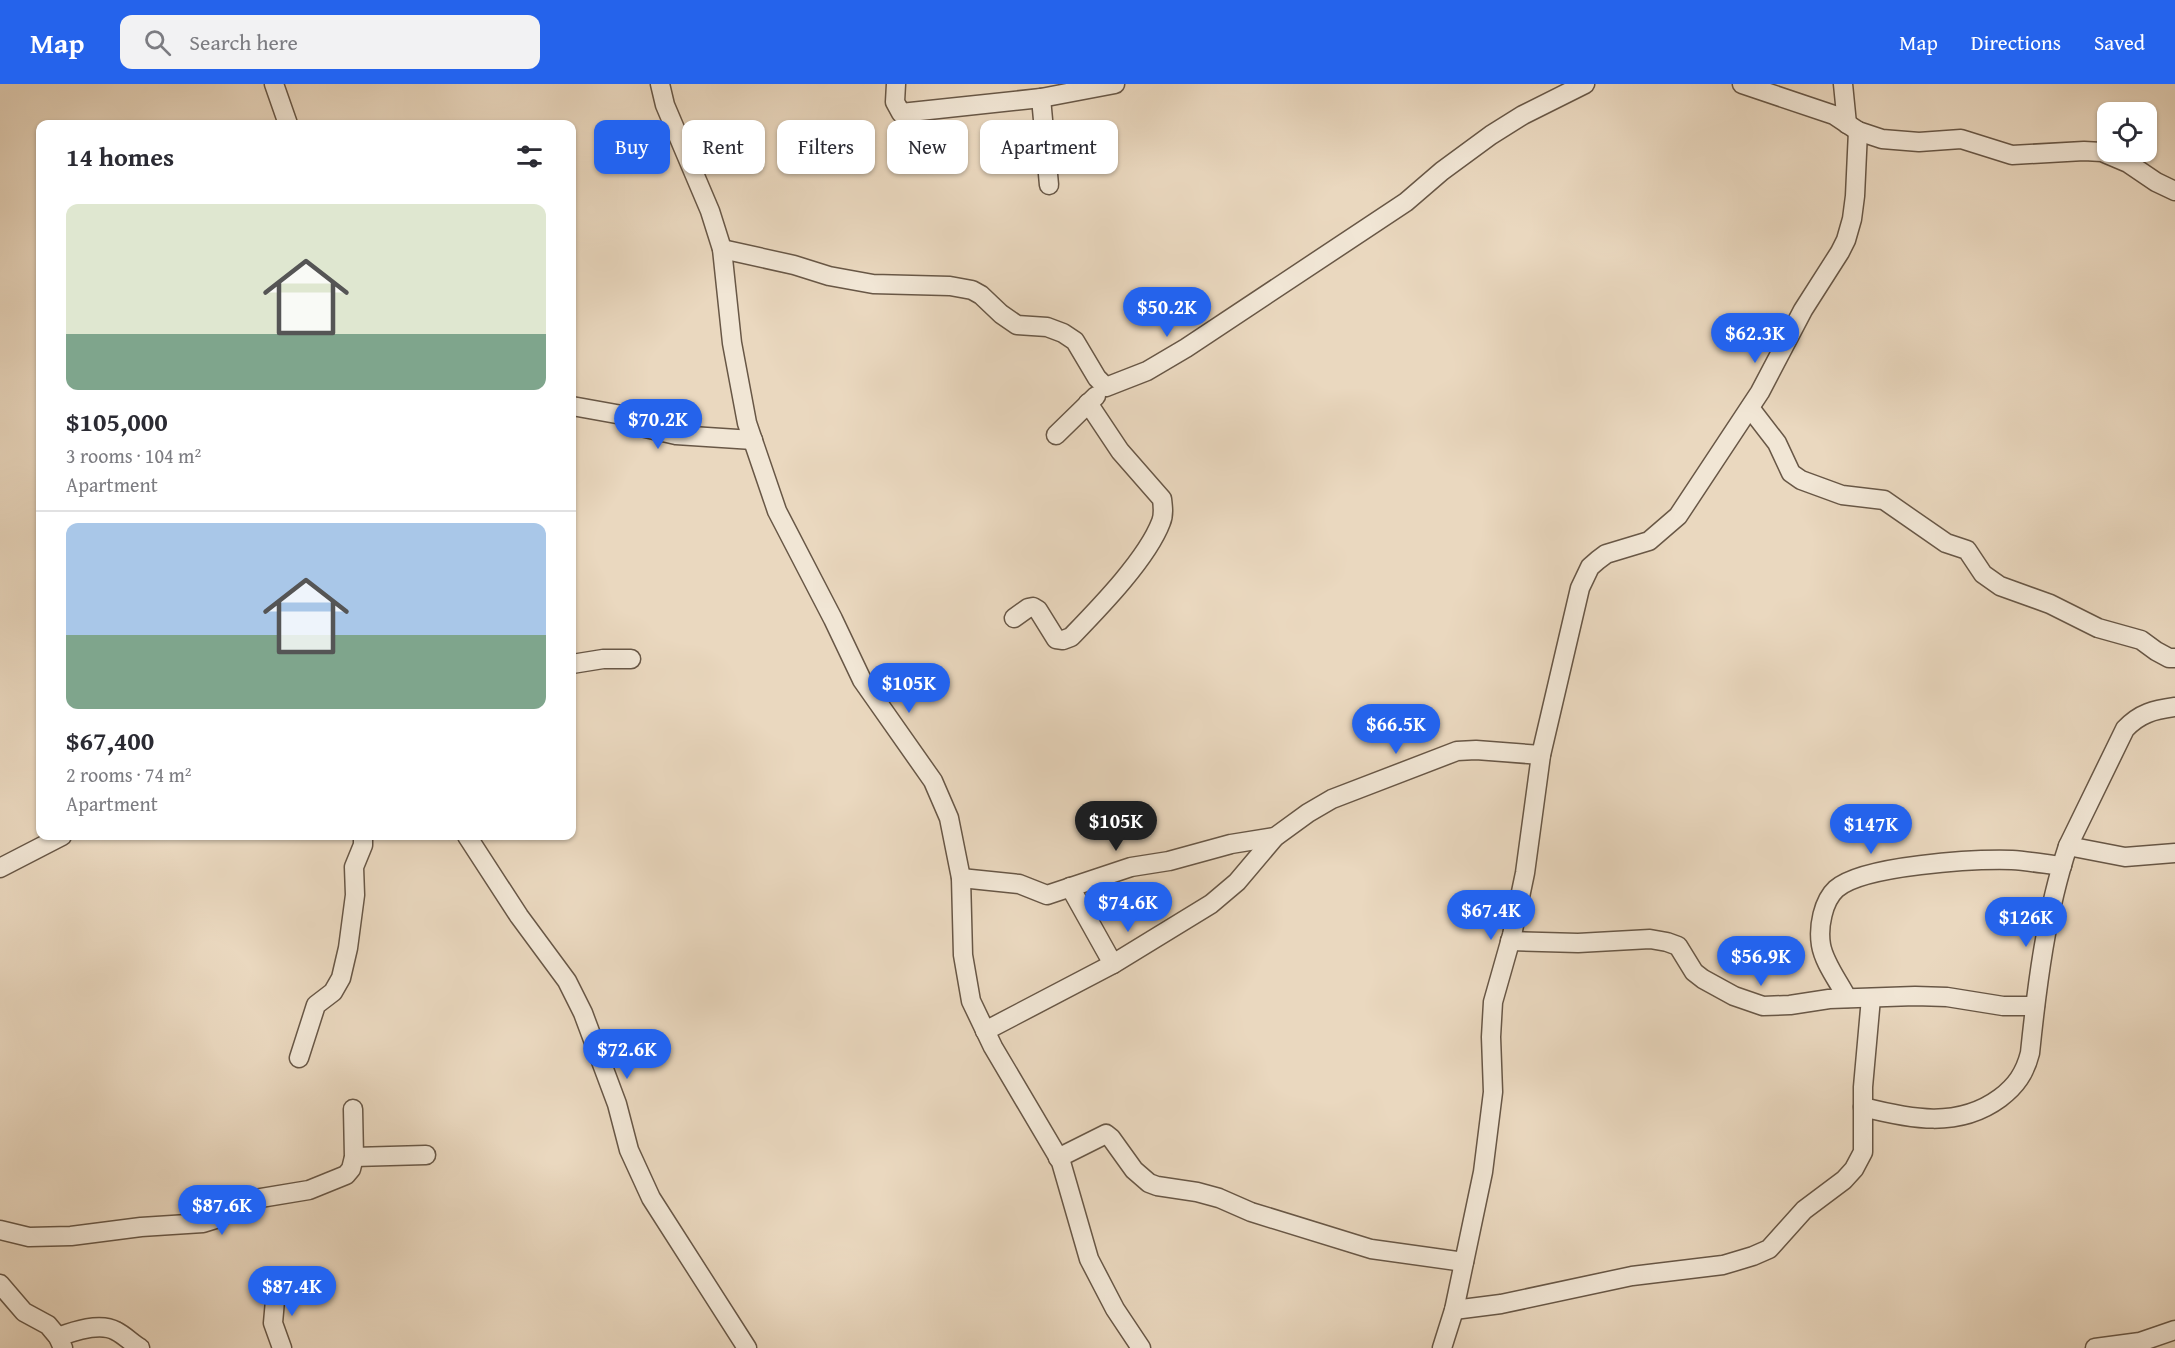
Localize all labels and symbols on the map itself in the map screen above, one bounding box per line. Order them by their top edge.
pin: $50.2K [1118,287,1216,338]
pin: $62.3K [1706,313,1804,364]
pin: $70.2K [609,399,707,450]
pin: $105K [867,663,951,714]
pin: $66.5K [1347,704,1445,755]
pin: $105K [1074,801,1158,852]
pin: $147K [1829,804,1913,855]
pin: $74.6K [1079,882,1177,933]
pin: $67.4K [1442,890,1540,941]
pin: $126K [1984,897,2068,948]
pin: $56.9K [1712,936,1810,987]
pin: $72.6K [578,1029,676,1080]
pin: $87.6K [173,1185,271,1236]
pin: $87.4K [243,1266,341,1317]

